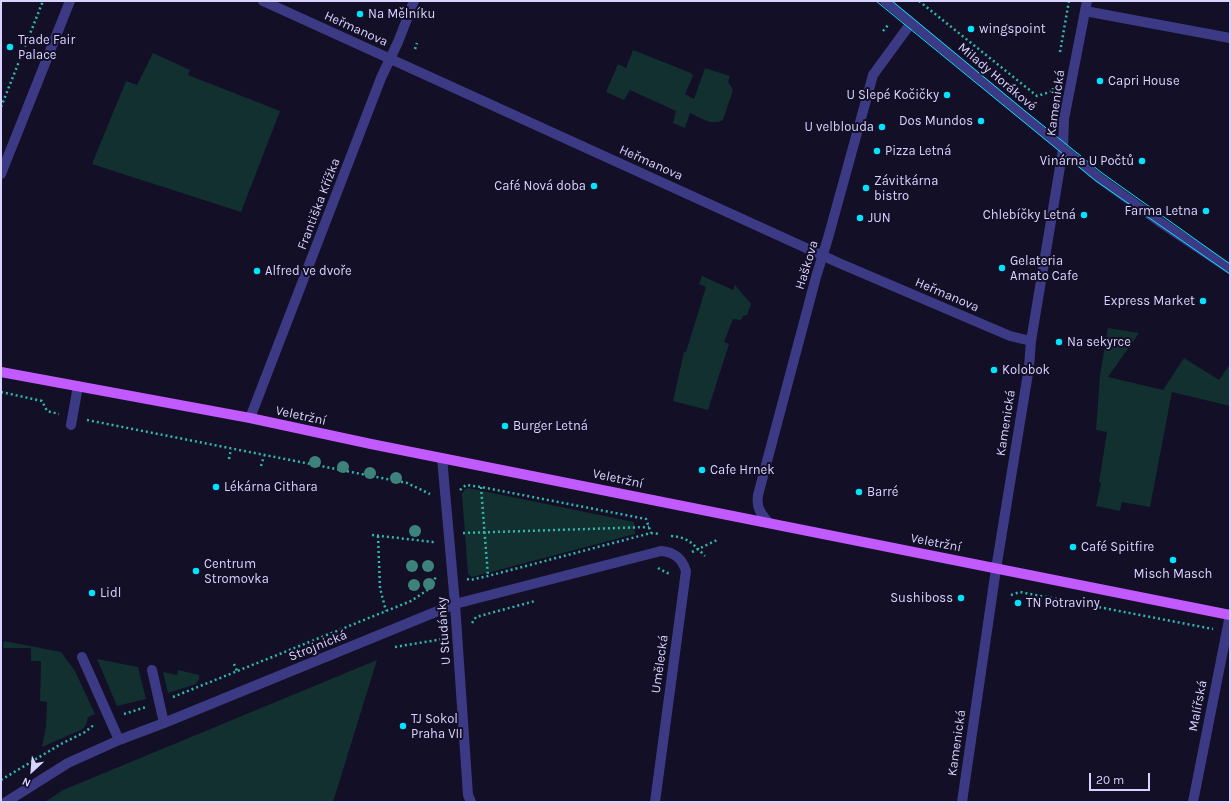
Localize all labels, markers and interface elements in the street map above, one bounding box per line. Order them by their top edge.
place label: Na Mělníku [368,6,435,22]
street label: Heřmanova [322,8,390,50]
marker: Na Mělníku [355,9,365,19]
place label: wingspoint [979,21,1046,37]
marker: wingspoint [966,24,976,34]
place label: Trade Fair Palace [18,32,75,63]
street label: Milady Horákové [955,40,1039,114]
marker: Trade Fair Palace [5,42,15,52]
street label: Kamenická [1044,69,1068,137]
place label: Capri House [1108,73,1180,89]
marker: Capri House [1095,76,1105,86]
place label: U Slepé Kočičky [846,87,939,103]
marker: U Slepé Kočičky [942,90,952,100]
place label: Dos Mundos [899,113,973,129]
marker: Dos Mundos [976,116,986,126]
place label: U velblouda [804,119,874,135]
marker: U velblouda [877,122,887,132]
street label: Heřmanova [617,142,685,184]
place label: Pizza Letná [885,143,951,159]
marker: Pizza Letná [872,146,882,156]
place label: Vinárna U Počtů [1040,153,1134,169]
street label: Františka Křížka [294,156,344,252]
marker: Vinárna U Počtů [1137,156,1147,166]
place label: Závitkárna bistro [874,173,938,204]
place label: Café Nová doba [494,178,586,194]
marker: Café Nová doba [589,181,599,191]
marker: Závitkárna bistro [861,183,871,193]
place label: Farma Letna [1125,203,1198,219]
marker: Farma Letna [1201,206,1211,216]
place label: Chlebíčky Letná [983,207,1076,223]
place label: JUN [868,210,891,226]
marker: Chlebíčky Letná [1079,210,1089,220]
marker: JUN [855,213,865,223]
street label: Haškova [792,238,822,292]
place label: Gelateria Amato Cafe [1010,253,1078,284]
place label: Alfred ve dvoře [265,263,352,279]
marker: Gelateria Amato Cafe [997,263,1007,273]
marker: Alfred ve dvoře [252,266,262,276]
street label: Heřmanova [913,275,981,315]
place label: Express Market [1104,293,1195,309]
marker: Express Market [1198,296,1208,306]
place label: Na sekyrce [1067,334,1131,350]
marker: Na sekyrce [1054,337,1064,347]
place label: Kolobok [1002,362,1050,378]
marker: Kolobok [989,365,999,375]
street label: Kamenická [993,389,1019,457]
street label: Veletržní [274,403,328,429]
place label: Burger Letná [513,418,588,434]
marker: Burger Letná [500,421,510,431]
place label: Cafe Hrnek [710,462,775,478]
marker: Cafe Hrnek [697,465,707,475]
street label: Veletržní [591,466,645,492]
place label: Lékárna Cithara [224,479,318,495]
marker: Lékárna Cithara [211,482,221,492]
place label: Barré [867,484,898,500]
marker: Barré [854,487,864,497]
street label: Veletržní [909,530,963,556]
place label: Café Spitfire [1081,539,1154,555]
marker: Café Spitfire [1068,542,1078,552]
marker: Misch Masch [1168,555,1178,565]
place label: Centrum Stromovka [204,556,269,587]
marker: Centrum Stromovka [191,566,201,576]
place label: Misch Masch [1134,566,1212,582]
place label: Lidl [100,585,121,601]
marker: Lidl [87,588,97,598]
place label: Sushiboss [890,590,953,606]
marker: Sushiboss [956,593,966,603]
place label: TN Potraviny [1026,595,1100,611]
street label: U Studánky [434,597,454,665]
marker: TN Potraviny [1013,598,1023,608]
street label: Strojnická [287,627,349,665]
street label: Umělecká [648,634,672,694]
street label: Malířská [1185,679,1211,733]
street label: Kamenická [945,709,969,777]
place label: TJ Sokol Praha VII [411,711,463,742]
marker: TJ Sokol Praha VII [398,721,408,731]
north arrow [12,751,52,791]
scale bar [1091,765,1152,791]
text: 20 m [1096,773,1124,787]
text: N [20,775,33,790]

